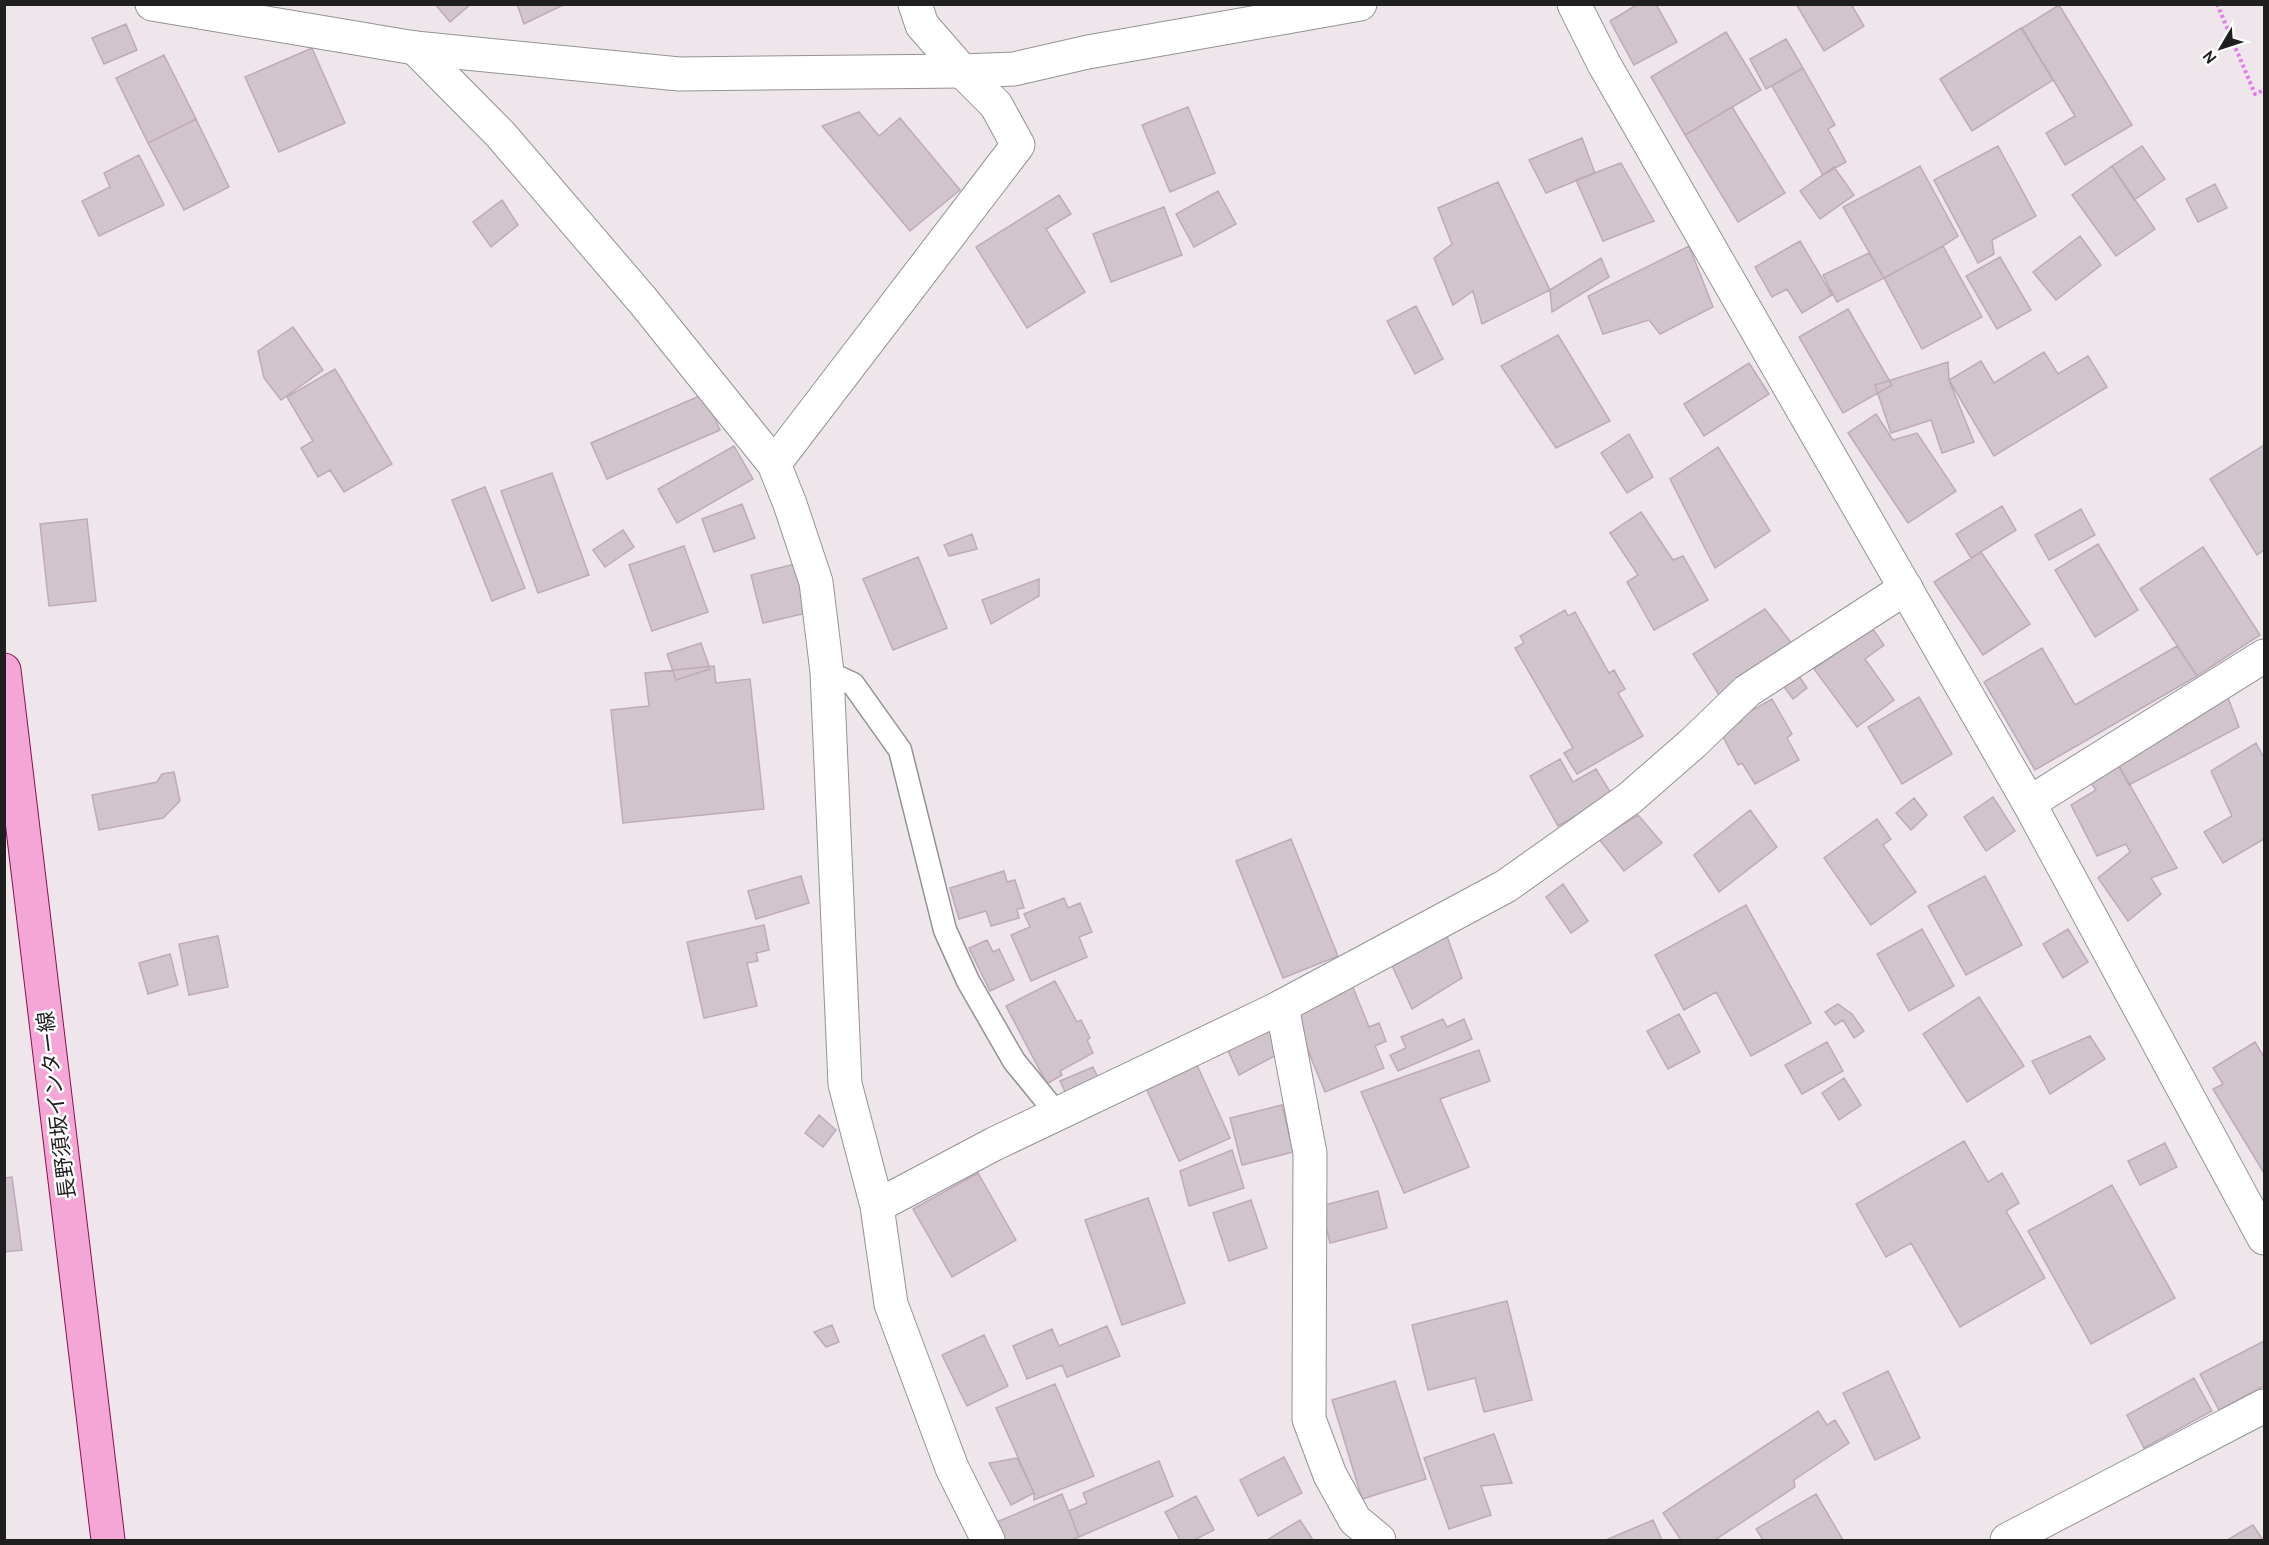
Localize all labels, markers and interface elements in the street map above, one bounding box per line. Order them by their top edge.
north arrow [2191,18,2251,78]
text: N [2199,47,2221,67]
street label: 長野須坂インター線 [32,1010,80,1200]

